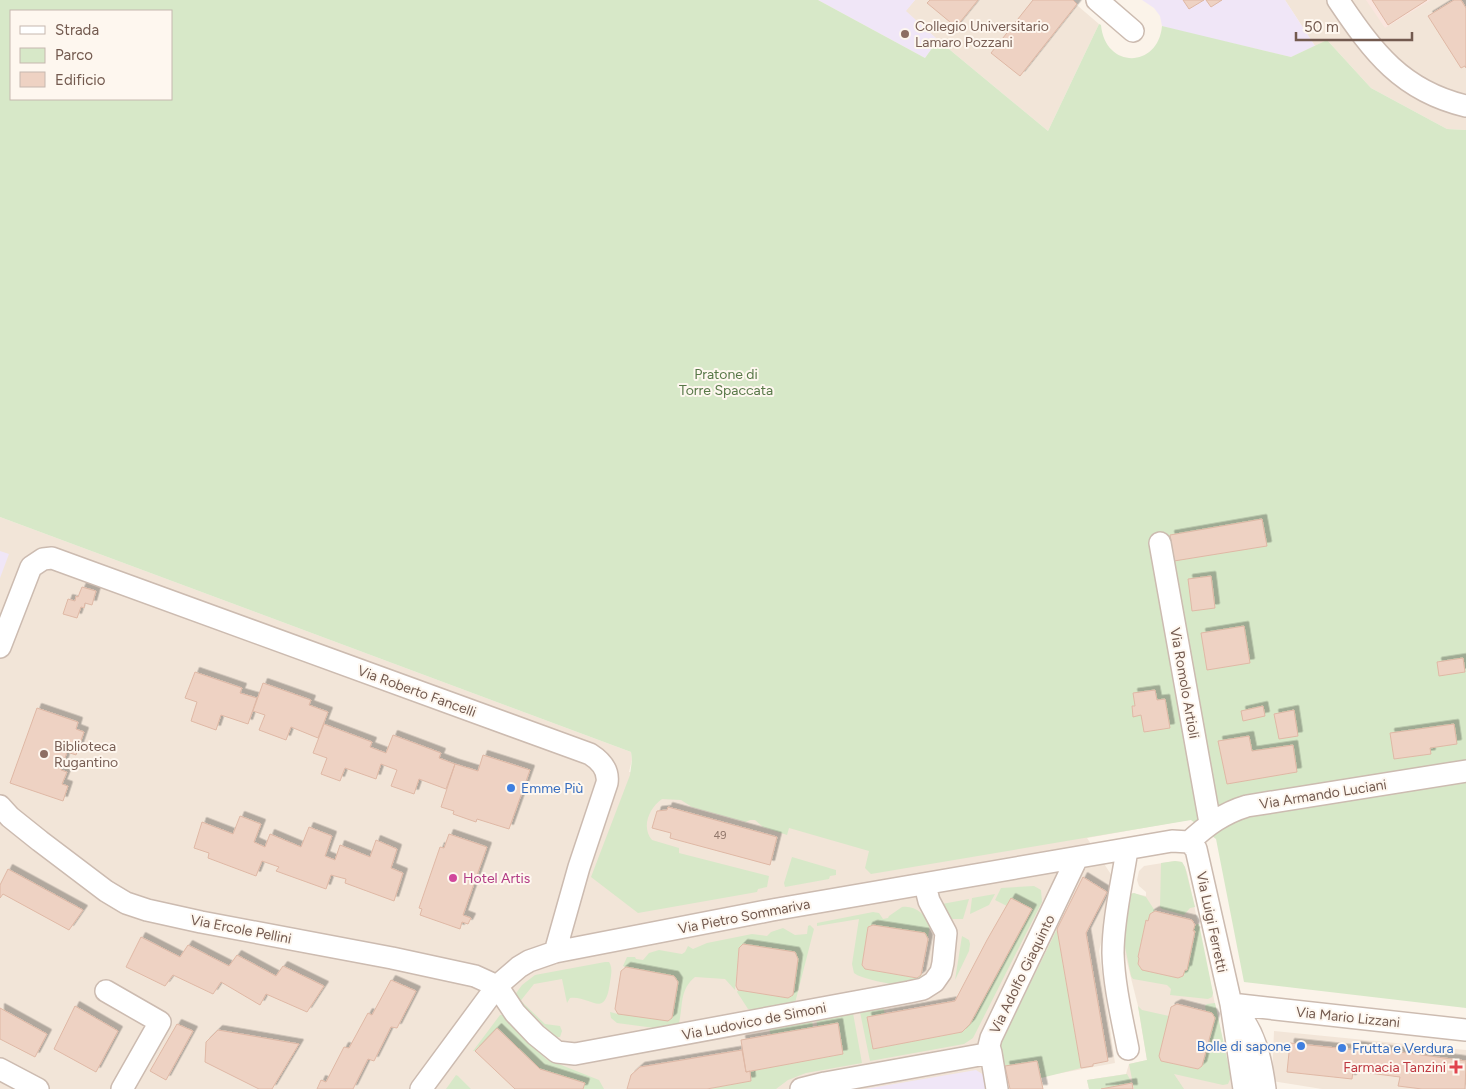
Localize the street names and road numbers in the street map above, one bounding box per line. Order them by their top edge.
street label: Via Romolo Artioli [1166,626,1203,740]
street label: Via Roberto Fancelli [355,662,478,721]
street label: Via Armando Luciani [1258,776,1388,813]
street label: Via Luigi Ferretti [1192,870,1231,974]
street label: Via Pietro Sommariva [677,895,812,938]
street label: Via Ercole Pellini [189,911,293,948]
street label: Via Adolfo Giaquinto [986,912,1059,1037]
street label: Via Ludovico de Simoni [680,999,828,1044]
street label: Via Mario Lizzani [1295,1004,1401,1031]

